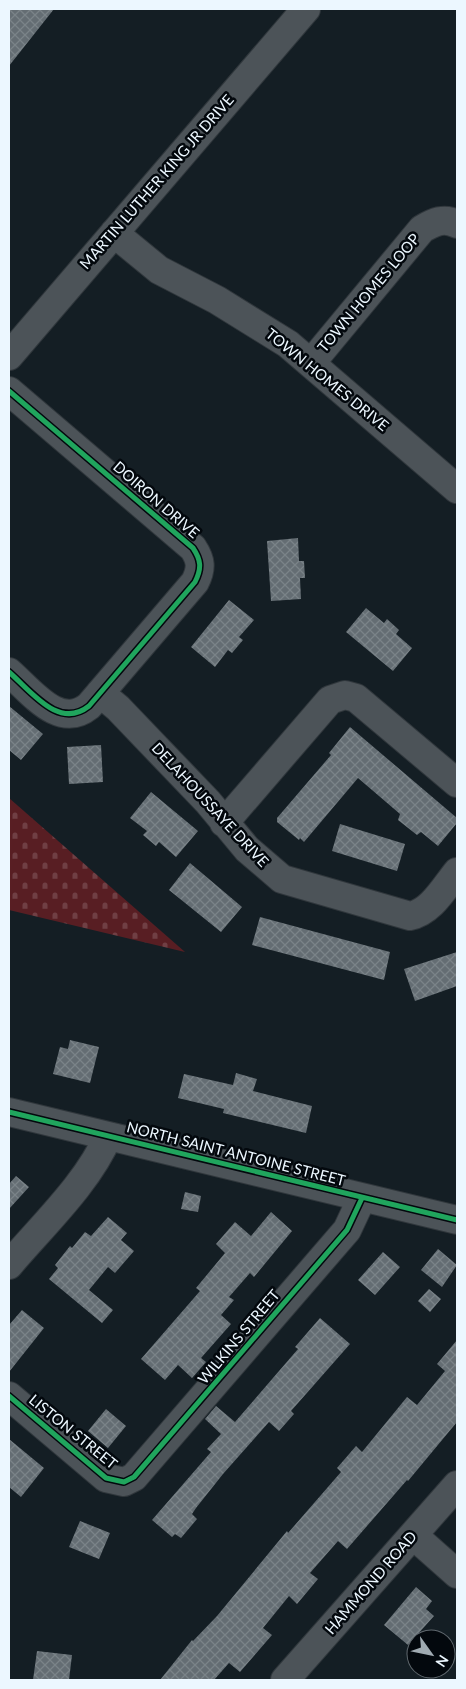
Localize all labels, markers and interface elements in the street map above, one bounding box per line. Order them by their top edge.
street label: MARTIN LUTHER KING JR DRIVE [76,90,237,272]
street label: TOWN HOMES LOOP [313,229,423,355]
street label: TOWN HOMES DRIVE [263,324,393,434]
street label: DOIRON DRIVE [110,457,203,541]
street label: DELAHOUSSAYE DRIVE [148,738,273,870]
street label: NORTH SAINT ANTOINE STREET [125,1117,348,1189]
street label: WILKINS STREET [194,1285,283,1387]
street label: LISTON STREET [26,1390,121,1472]
street label: HAMMOND ROAD [321,1527,420,1638]
north arrow [406,1629,456,1679]
text: N [432,1652,452,1671]

